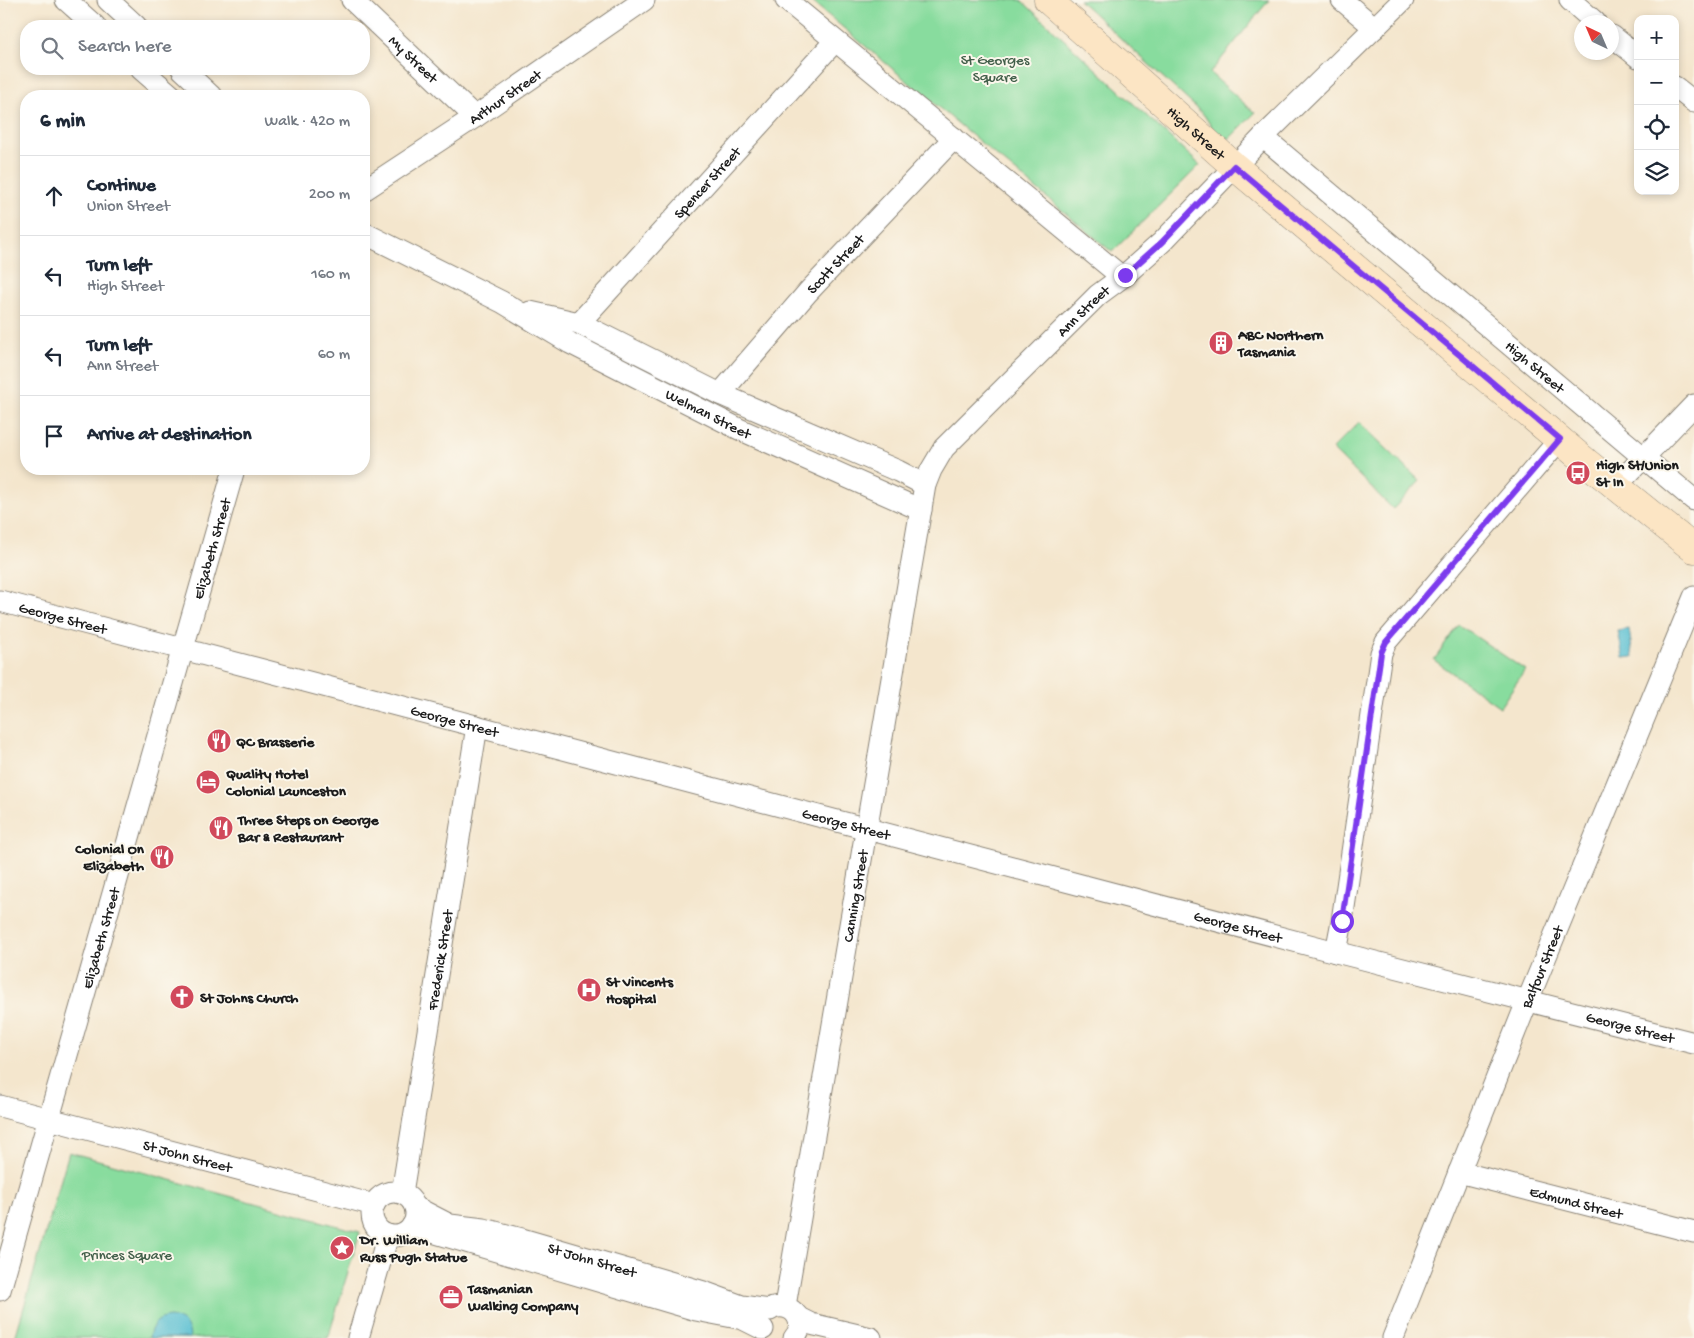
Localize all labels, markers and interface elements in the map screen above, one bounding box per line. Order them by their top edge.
north arrow [1574,15,1619,60]
map controls [1634,15,1679,195]
button: + [1634,15,1679,60]
search box [20,20,370,75]
street label: My Street [384,32,442,89]
icon: search [38,34,66,62]
text: Search here [78,36,172,59]
park label: St Georges Square [961,52,1030,87]
button: − [1634,60,1679,105]
street label: Arthur Street [466,66,547,129]
street label: High Street [1162,103,1229,166]
button: locate [1634,105,1679,150]
text: 6 min [40,110,85,135]
text: Walk · 420 m [265,113,350,132]
street label: Spencer Street [671,143,747,223]
button: layers [1634,150,1679,195]
text: Continue [87,175,156,198]
icon: ahead [40,182,68,210]
text: 200 m [309,186,350,205]
text: Union Street [87,198,170,217]
street label: Scott Street [804,230,870,299]
text: Turn left [87,255,151,278]
icon: left [40,262,68,290]
route end [1114,264,1137,287]
text: 160 m [311,266,350,285]
text: High Street [87,278,164,297]
street label: Ann Street [1054,281,1115,342]
place label: ABC Northern Tasmania [1237,327,1324,362]
building icon: ABC Northern Tasmania [1208,330,1234,356]
text: Turn left [87,335,151,358]
street label: High Street [1501,338,1569,399]
icon: left [40,342,68,370]
text: 60 m [318,346,350,365]
text: Ann Street [87,358,158,377]
street label: Welman Street [662,386,755,445]
icon: arrive [40,422,68,450]
text: Arrive at destination [87,424,251,447]
place label: High St/Union St In [1596,457,1679,492]
bus stop icon: High St/Union St In [1565,460,1591,486]
street label: Elizabeth Street [190,495,237,602]
street label: George Street [16,599,110,640]
street label: George Street [408,702,502,743]
restaurant icon: QC Brasserie [206,728,232,754]
place label: QC Brasserie [236,734,315,752]
place label: Quality Hotel Colonial Launceston [225,766,347,801]
hotel icon: Quality Hotel Colonial Launceston [195,769,221,795]
street label: George Street [800,805,894,846]
place label: Three Steps on George Bar & Restaurant [237,812,380,847]
restaurant icon: Three Steps on George Bar & Restaurant [208,815,234,841]
place label: Colonial On Elizabeth [74,841,145,876]
restaurant icon: Colonial On Elizabeth [149,844,175,870]
street label: Canning Street [840,847,874,944]
street label: Elizabeth Street [79,884,126,991]
street label: Frederick Street [424,907,459,1013]
street label: George Street [1192,908,1285,949]
route start [1331,910,1354,933]
street label: Balfour Street [1518,922,1569,1012]
place label: St Vincents Hospital [606,974,674,1009]
hospital icon: St Vincents Hospital [576,977,602,1003]
church icon: St Johns Church [169,984,195,1010]
place label: St Johns Church [200,990,298,1008]
street label: George Street [1584,1009,1678,1049]
street label: St John Street [141,1137,235,1178]
street label: Edmund Street [1527,1183,1626,1225]
place label: Dr. William Russ Pugh Statue [358,1232,469,1267]
place icon: Dr. William Russ Pugh Statue [329,1235,355,1261]
street label: St John Street [545,1240,640,1283]
park label: Princes Square [81,1247,172,1265]
place label: Tasmanian Walking Company [467,1281,579,1316]
office icon: Tasmanian Walking Company [438,1284,464,1310]

